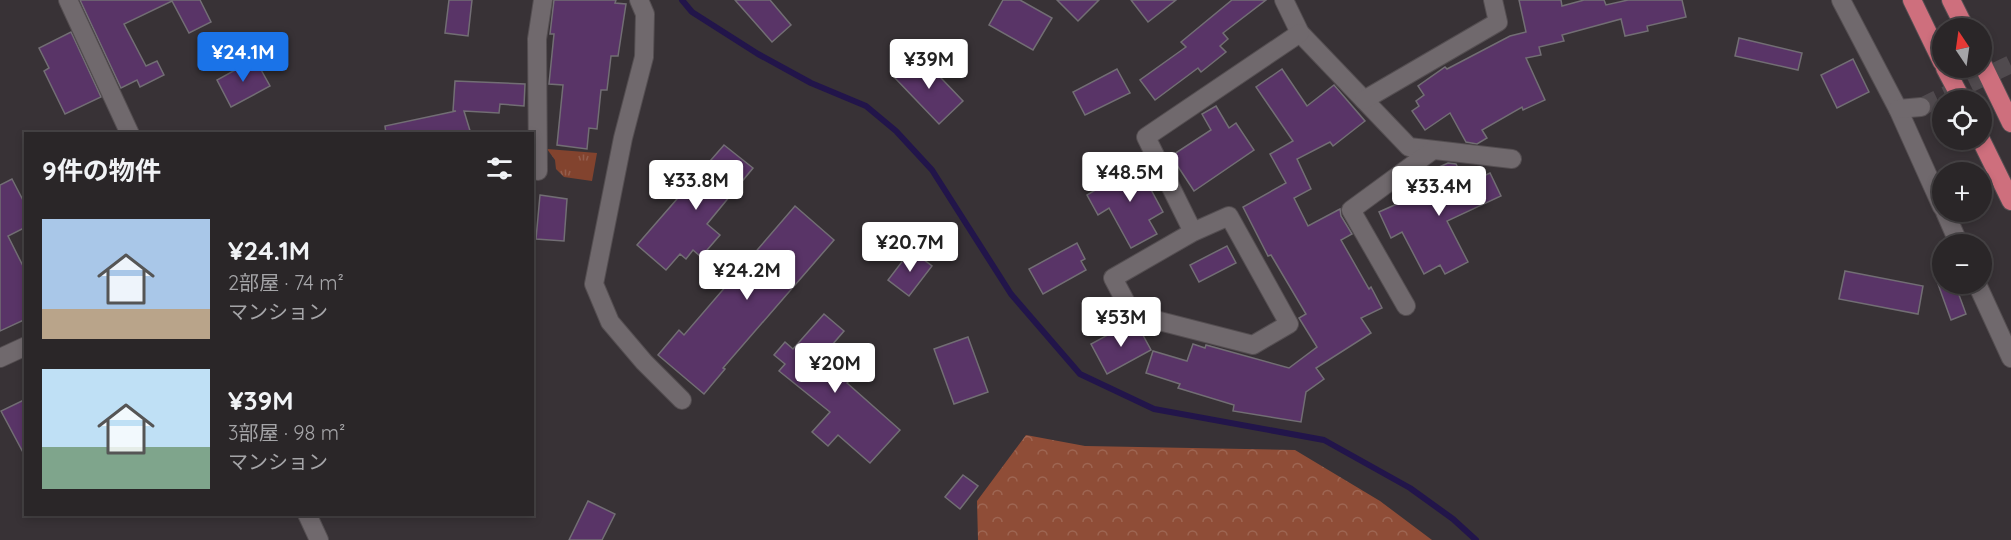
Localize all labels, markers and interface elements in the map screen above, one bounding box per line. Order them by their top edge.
north arrow [1932,18,1992,78]
map controls [1932,18,1992,294]
pin: ¥24.1M [194,32,292,83]
text: ¥24.1M [211,39,275,64]
pin: ¥39M [893,39,965,90]
text: ¥39M [904,46,954,71]
button: locate [1932,90,1992,150]
icon: filters [483,152,516,185]
pin: ¥48.5M [1081,152,1179,203]
text: 9件の物件 [42,154,161,187]
text: ¥48.5M [1096,159,1164,184]
pin: ¥33.8M [647,160,745,211]
button: + [1932,162,1992,222]
pin: ¥33.4M [1390,166,1488,217]
text: ¥33.8M [663,167,729,192]
text: ¥33.4M [1406,173,1472,198]
pin: ¥20.7M [861,222,959,273]
text: ¥20.7M [876,229,944,254]
text: ¥24.1M [228,234,310,267]
button: − [1932,234,1992,294]
icon: home [90,243,162,315]
pin: ¥24.2M [698,250,796,301]
text: ¥24.2M [713,257,781,282]
text: 2部屋 · 74 m² [228,270,344,295]
pin: ¥53M [1085,297,1157,348]
text: マンション [228,299,328,324]
text: ¥53M [1096,304,1146,329]
pin: ¥20M [799,343,871,394]
text: ¥20M [809,350,861,375]
text: ¥39M [228,384,294,417]
icon: home [90,393,162,465]
text: 3部屋 · 98 m² [228,420,345,445]
text: マンション [228,449,328,474]

